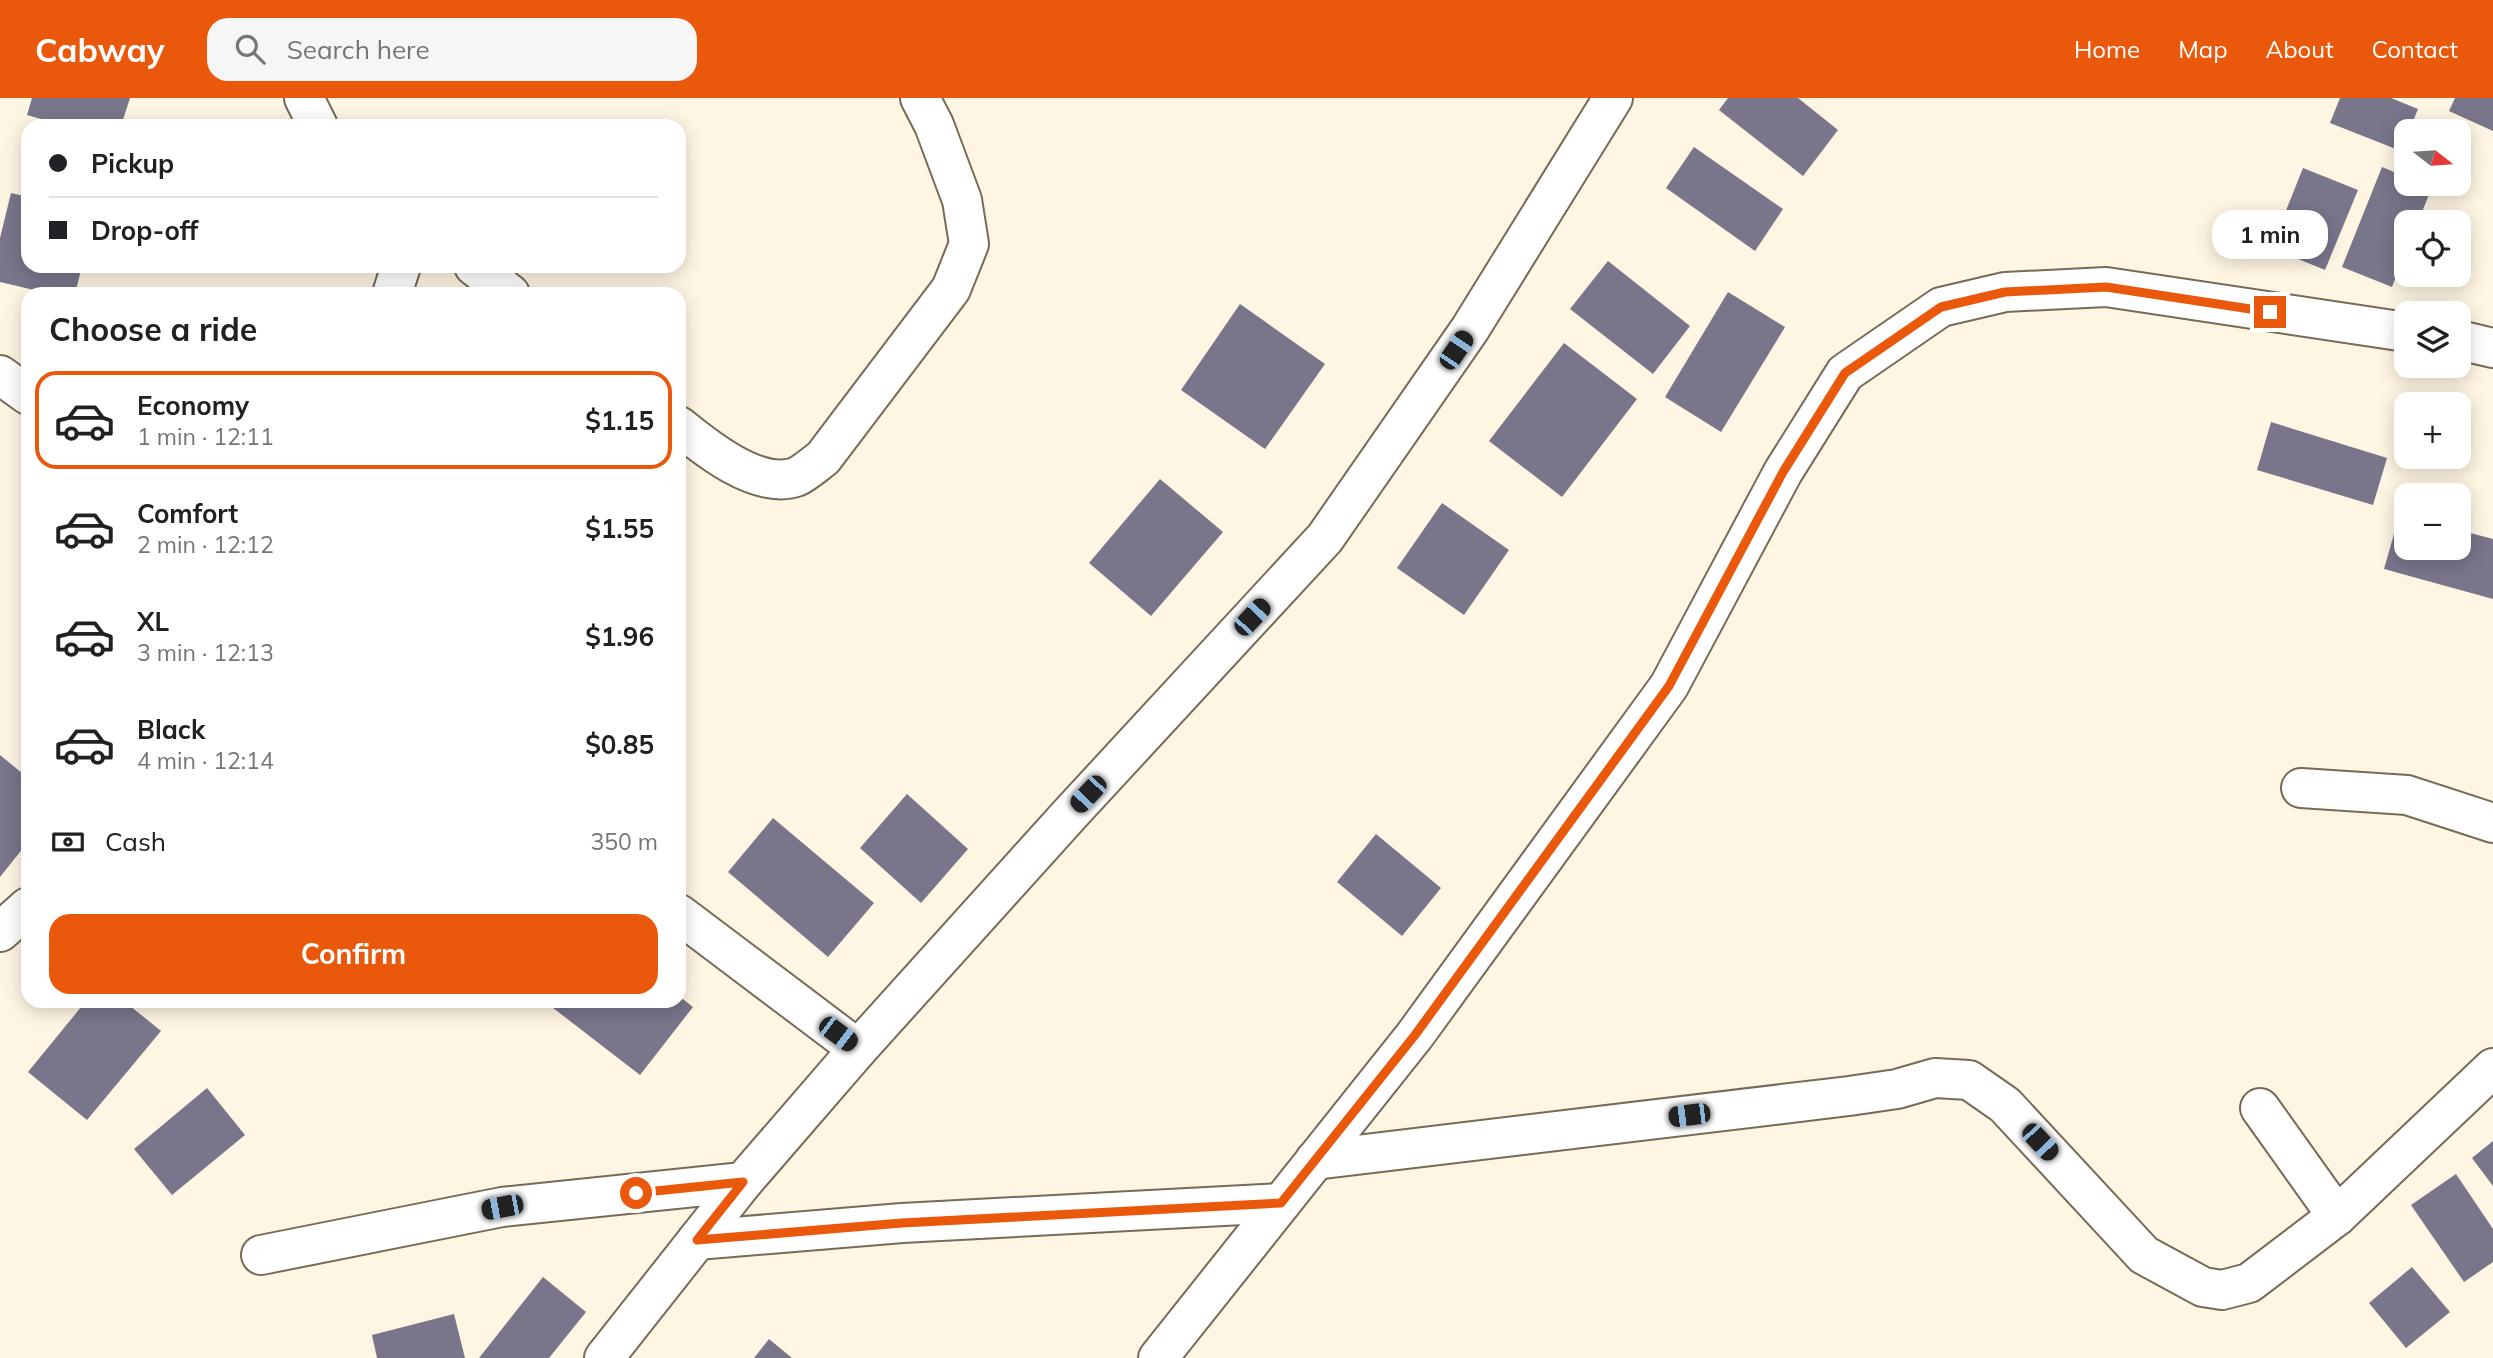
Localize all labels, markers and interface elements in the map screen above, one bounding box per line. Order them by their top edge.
search box [207,18,697,81]
text: Cabway [35,29,165,70]
icon: search [231,30,269,68]
text: Search here [287,33,430,66]
text: Home [2074,34,2140,64]
text: Map [2178,34,2228,64]
text: About [2266,34,2334,64]
text: Contact [2372,34,2458,64]
north arrow [2394,119,2471,196]
map controls [2394,119,2471,560]
text: Pickup [91,147,174,180]
button: locate [2394,210,2471,287]
callout: 1 min [2212,211,2328,260]
text: Drop-off [91,214,198,247]
text: 1 min [2240,220,2300,249]
route end [2254,296,2286,328]
button: layers [2394,301,2471,378]
text: Choose a ride [49,309,257,349]
car [1436,327,1477,373]
icon: car [53,389,116,452]
text: Economy [137,389,249,422]
button: + [2394,392,2471,469]
text: $1.15 [585,404,654,437]
text: 1 min · 12:11 [137,422,274,451]
button: − [2394,483,2471,560]
icon: car [53,497,116,560]
text: Comfort [137,497,238,530]
text: $1.55 [585,512,654,545]
text: 2 min · 12:12 [137,530,274,559]
car [1230,594,1275,640]
icon: car [53,605,116,668]
text: XL [137,605,169,638]
text: $1.96 [585,620,654,653]
text: 3 min · 12:13 [137,638,274,667]
icon: car [53,713,116,776]
text: Black [137,713,205,746]
text: $0.85 [585,728,654,761]
text: 4 min · 12:14 [137,746,274,775]
car [1066,771,1111,817]
icon: cash [49,823,87,861]
text: Cash [105,825,166,858]
text: 350 m [590,827,658,856]
button: Confirm [49,914,658,994]
car [815,1013,862,1055]
car [1667,1102,1712,1128]
car [2018,1119,2063,1165]
route start [620,1177,652,1209]
car [480,1193,525,1221]

